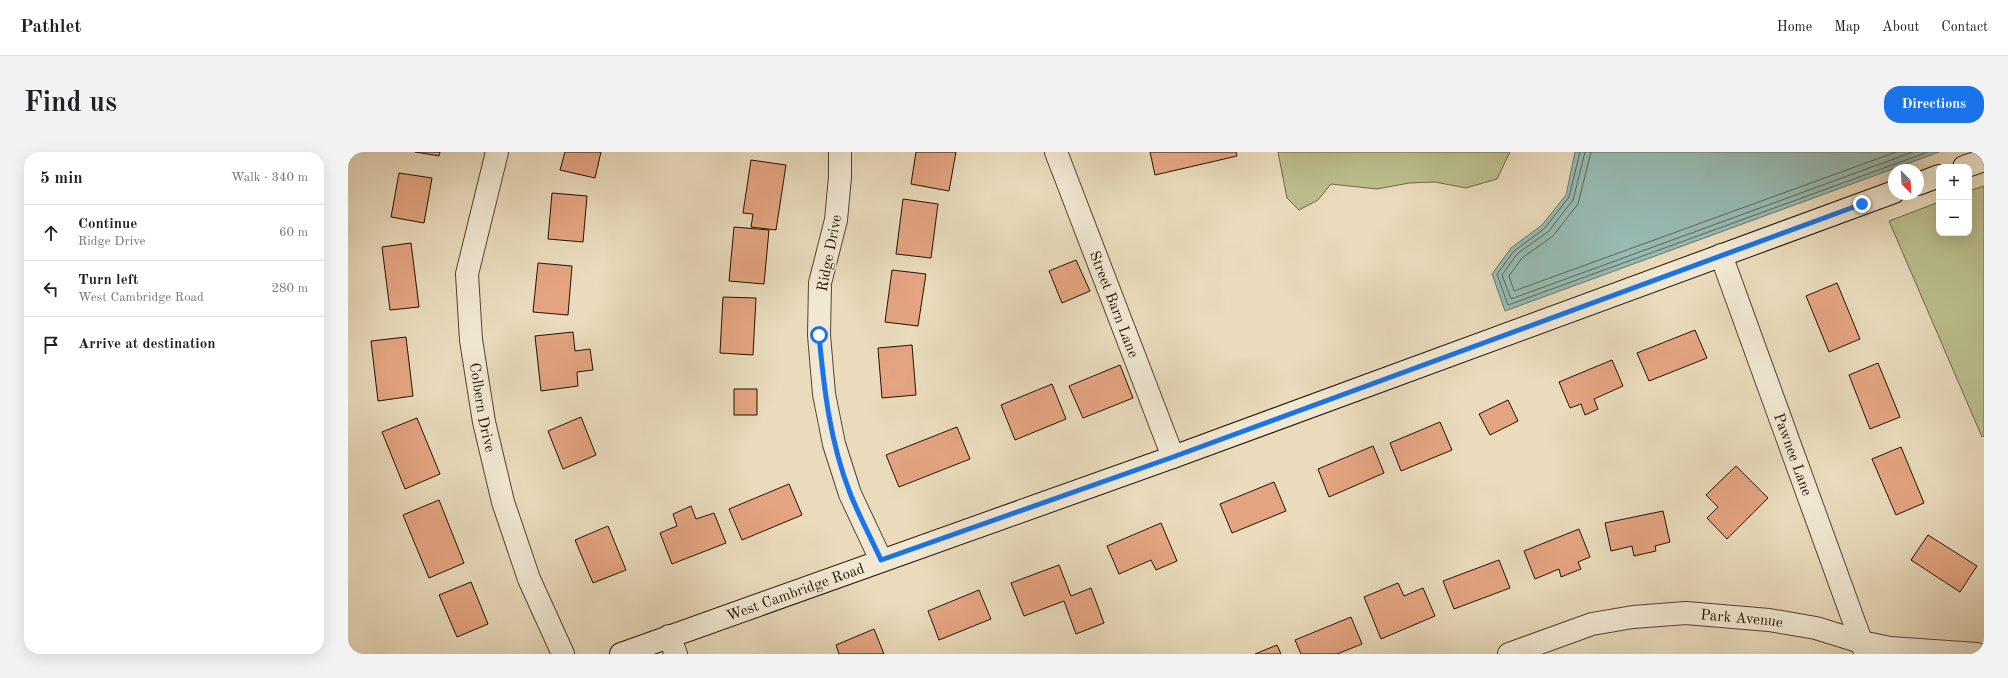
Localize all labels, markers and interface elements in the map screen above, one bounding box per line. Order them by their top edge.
text: Pathlet [20,18,81,37]
text: Home [1777,20,1812,34]
text: Map [1834,20,1860,34]
text: About [1882,20,1919,34]
text: Contact [1941,20,1988,34]
button: Directions [1884,86,1984,123]
text: Find us [24,90,117,118]
north arrow [1888,164,1924,200]
map controls [1936,164,1972,236]
button: + [1936,164,1972,200]
text: 5 min [40,170,83,187]
text: Walk · 340 m [231,171,308,184]
route end [1853,195,1871,213]
button: − [1936,200,1972,236]
street label: Ridge Drive [816,214,845,293]
text: Continue [78,217,137,232]
icon: ahead [40,222,62,244]
text: 60 m [279,226,308,239]
text: Ridge Drive [78,235,145,248]
street label: Street Barn Lane [1086,249,1140,360]
text: Turn left [78,273,138,288]
icon: left [40,278,62,300]
text: 280 m [271,282,308,295]
text: West Cambridge Road [78,291,204,304]
route start [810,326,828,344]
icon: arrive [40,334,62,356]
text: Arrive at destination [78,337,216,352]
street label: Colbern Drive [466,362,497,454]
street label: Pawnee Lane [1770,411,1814,498]
street label: West Cambridge Road [725,562,867,625]
street label: Park Avenue [1700,608,1784,631]

